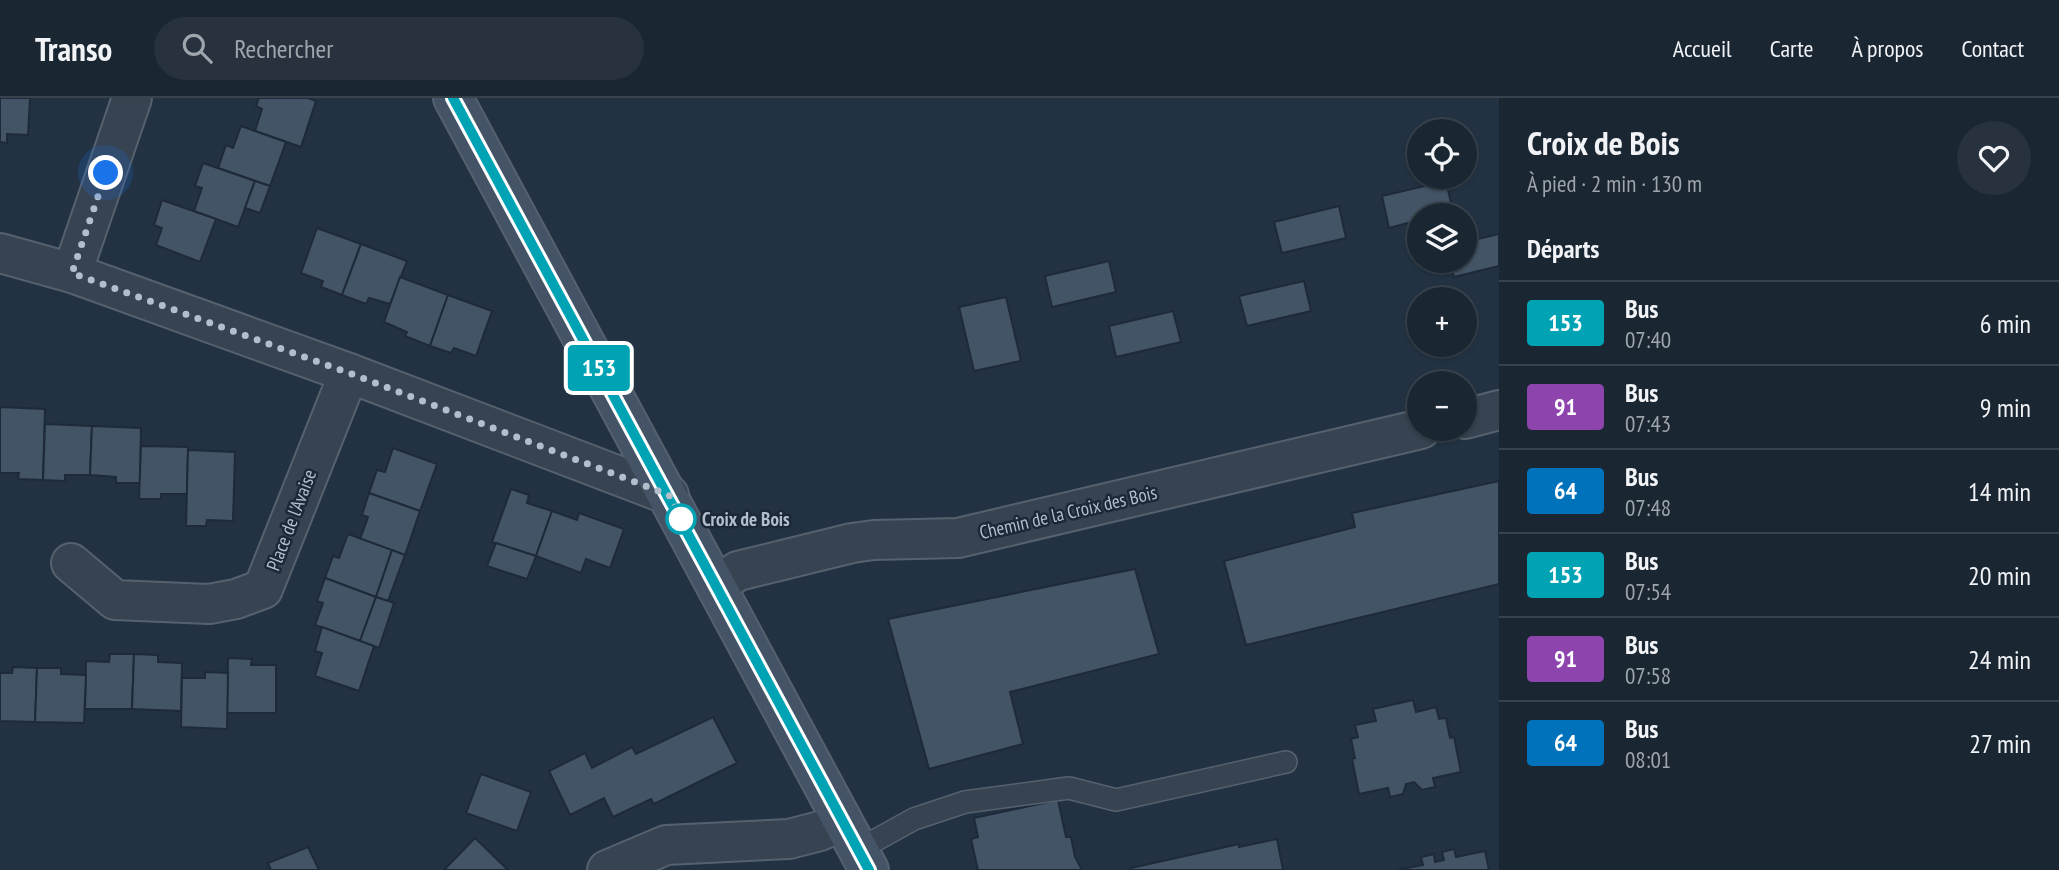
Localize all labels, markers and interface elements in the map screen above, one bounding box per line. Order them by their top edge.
search box [154,17,644,80]
text: Transo [35,27,112,70]
icon: search [178,29,216,67]
text: Rechercher [234,32,333,65]
text: Accueil [1673,33,1732,64]
text: Carte [1770,33,1813,64]
text: À propos [1851,33,1923,64]
text: Contact [1961,33,2024,64]
map controls [1407,119,1477,441]
button: locate [1407,119,1477,189]
text: Croix de Bois [1527,121,1679,164]
button: heart [1957,121,2031,195]
your location [88,155,123,190]
text: À pied · 2 min · 130 m [1527,169,1702,198]
button: layers [1407,203,1477,273]
text: Départs [1527,232,1599,265]
button: + [1407,287,1477,357]
text: Bus [1625,292,1658,325]
text: 153 [1548,307,1583,338]
text: 6 min [1980,307,2031,340]
text: 07:40 [1625,325,1671,354]
line badge: 153 [559,345,639,391]
text: 153 [582,352,616,383]
button: − [1407,371,1477,441]
text: Bus [1625,376,1658,409]
text: 91 [1554,391,1577,422]
text: 9 min [1980,391,2031,424]
text: 07:43 [1625,409,1671,438]
text: Bus [1625,460,1658,493]
street label: Place de l'Avaise [261,466,321,574]
text: 64 [1554,475,1577,506]
text: 14 min [1968,475,2031,508]
street label: Chemin de la Croix des Bois [977,480,1159,544]
text: 07:48 [1625,493,1671,522]
marker: Croix de Bois [666,504,696,534]
place label: Croix de Bois [702,507,790,531]
text: Bus [1625,544,1658,577]
text: 153 [1548,559,1583,590]
text: 20 min [1968,559,2031,592]
text: 07:54 [1625,577,1671,606]
text: Bus [1625,628,1658,661]
text: 91 [1554,643,1577,674]
text: 24 min [1968,643,2031,676]
text: 07:58 [1625,661,1671,690]
text: Bus [1625,712,1658,745]
text: 64 [1554,727,1577,758]
text: 27 min [1969,727,2031,760]
text: 08:01 [1625,745,1671,774]

